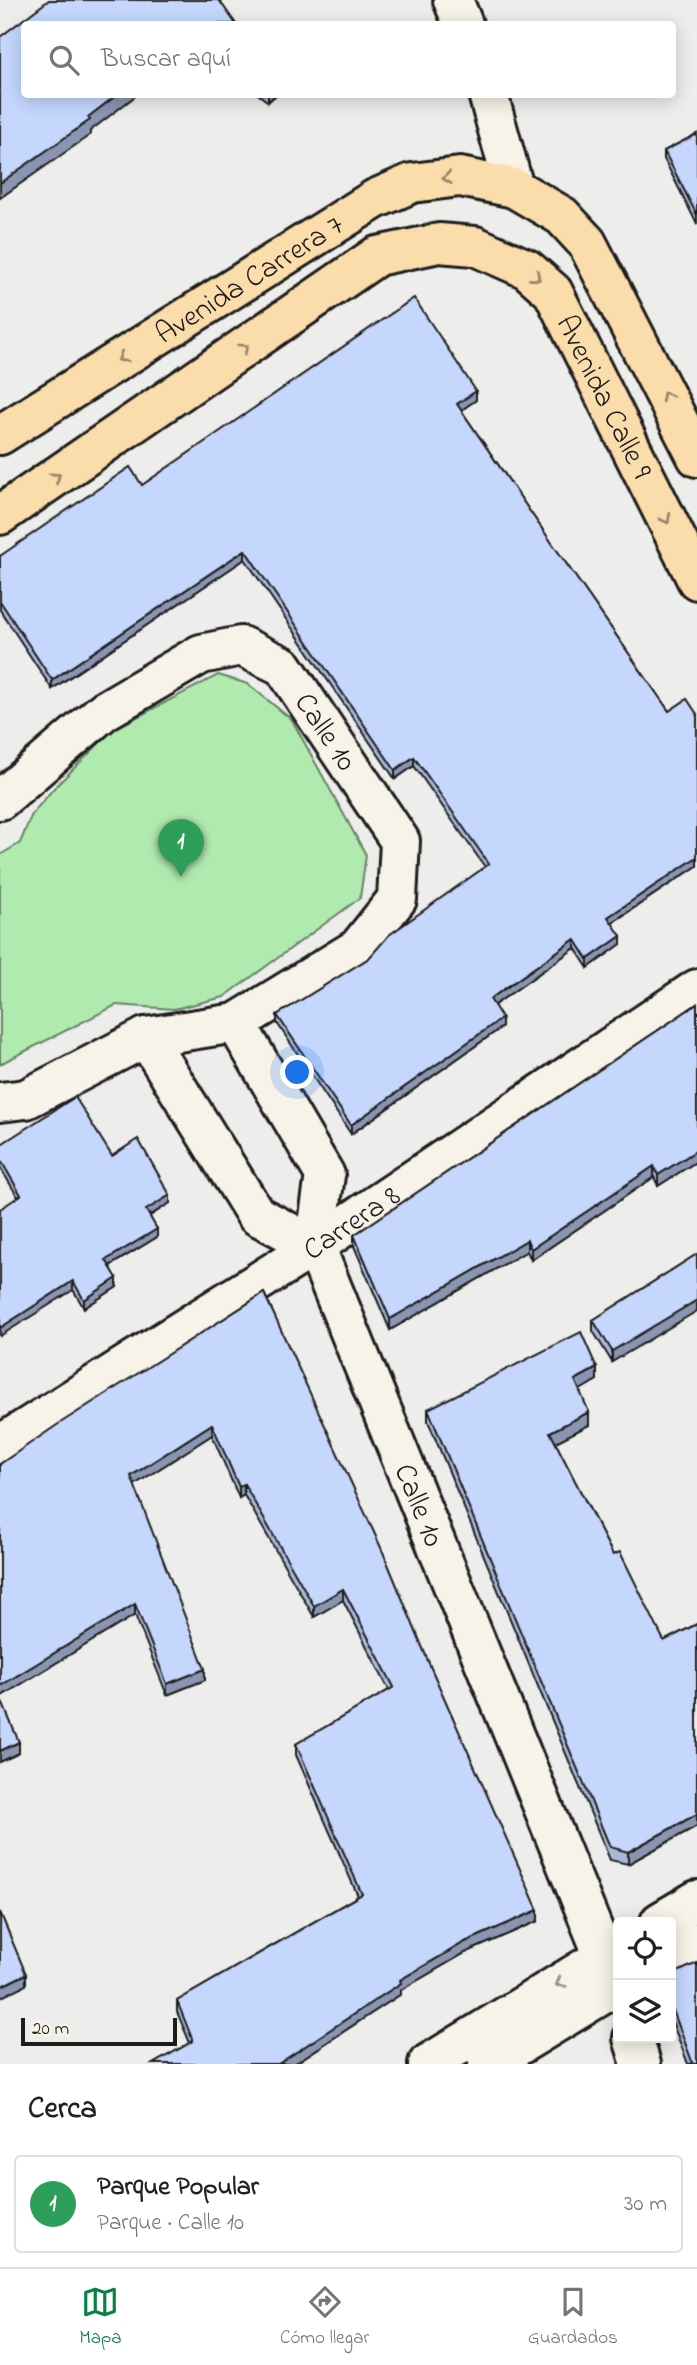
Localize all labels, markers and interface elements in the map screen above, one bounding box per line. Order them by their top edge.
search box [21,21,676,98]
icon: search [45,41,83,79]
text: Buscar aquí [101,41,231,79]
one-way arrow [441,171,453,186]
street label: Avenida Carrera 7 [148,205,353,357]
one-way arrow [527,269,540,281]
street label: Avenida Calle 9 [543,308,662,487]
one-way arrow [236,344,249,356]
one-way arrow [117,349,130,362]
one-way arrow [660,391,674,403]
one-way arrow [48,473,61,485]
one-way arrow [658,512,672,524]
street label: Calle 10 [282,685,366,781]
pin: 1 [158,819,204,877]
your location [280,1055,314,1089]
street label: Carrera 8 [295,1176,410,1273]
street label: Calle 10 [381,1457,454,1554]
map controls [613,1917,676,2043]
button: locate [613,1917,676,1980]
one-way arrow [555,1975,568,1988]
button: layers [613,1980,676,2043]
scale bar [21,2015,177,2047]
text: 20 m [32,2016,69,2043]
text: Cerca [28,2088,97,2132]
text: Parque Popular [97,2169,259,2207]
text: 1 [49,2188,57,2221]
text: 30 m [624,2188,667,2221]
text: Parque · Calle 10 [97,2207,244,2240]
tab: Mapa [79,2283,122,2352]
tab: Cómo llegar [280,2283,369,2352]
tab: Guardados [528,2283,618,2352]

